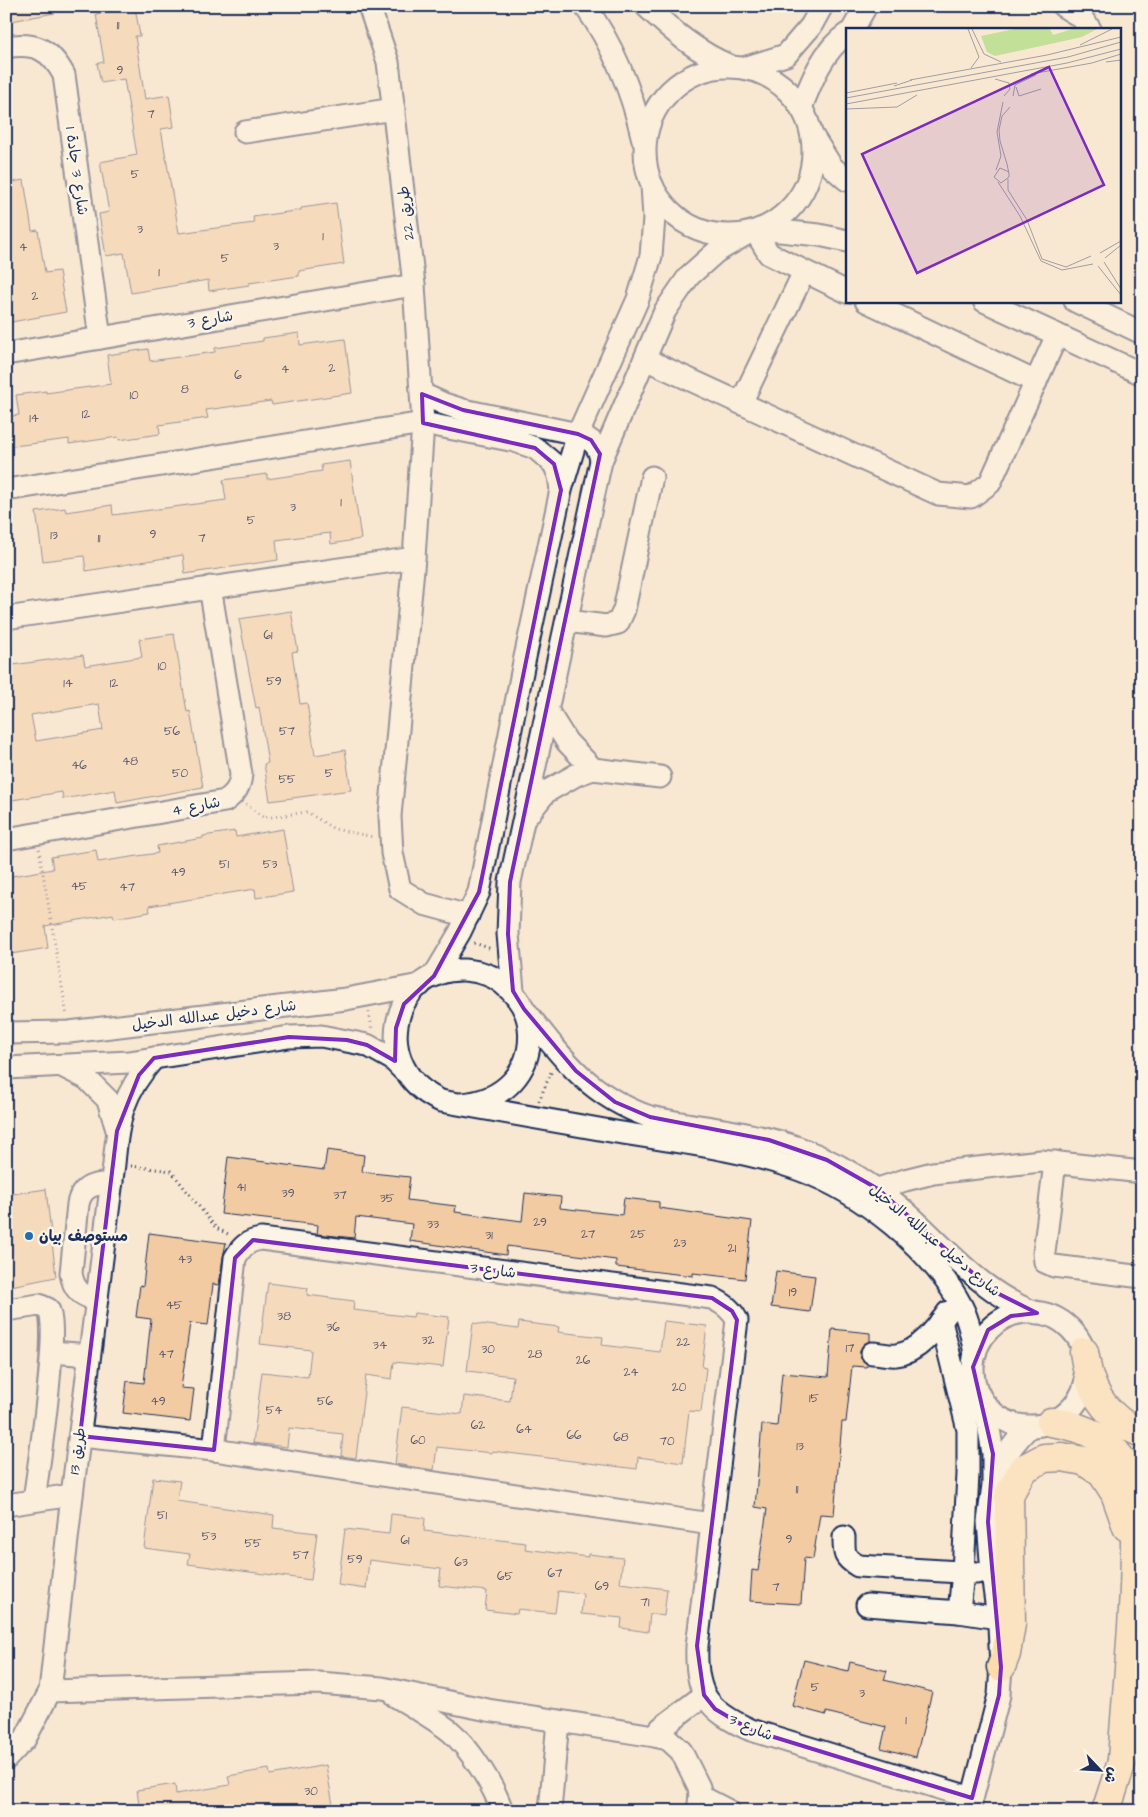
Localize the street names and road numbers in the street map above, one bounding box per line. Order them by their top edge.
street label: شارع 3 جادة 1 [60,125,93,217]
street label: طريق 22 [393,185,420,241]
street label: شارع 3 [186,305,235,334]
street label: شارع 4 [170,792,222,821]
street label: شارع دخيل عبدالله الدخيل [131,995,297,1036]
street label: شارع دخيل عبدالله الدخيل [865,1179,1005,1302]
street label: شارع 3 [469,1257,517,1284]
street label: طريق 13 [64,1426,91,1476]
street label: شارع 3 [725,1709,776,1746]

